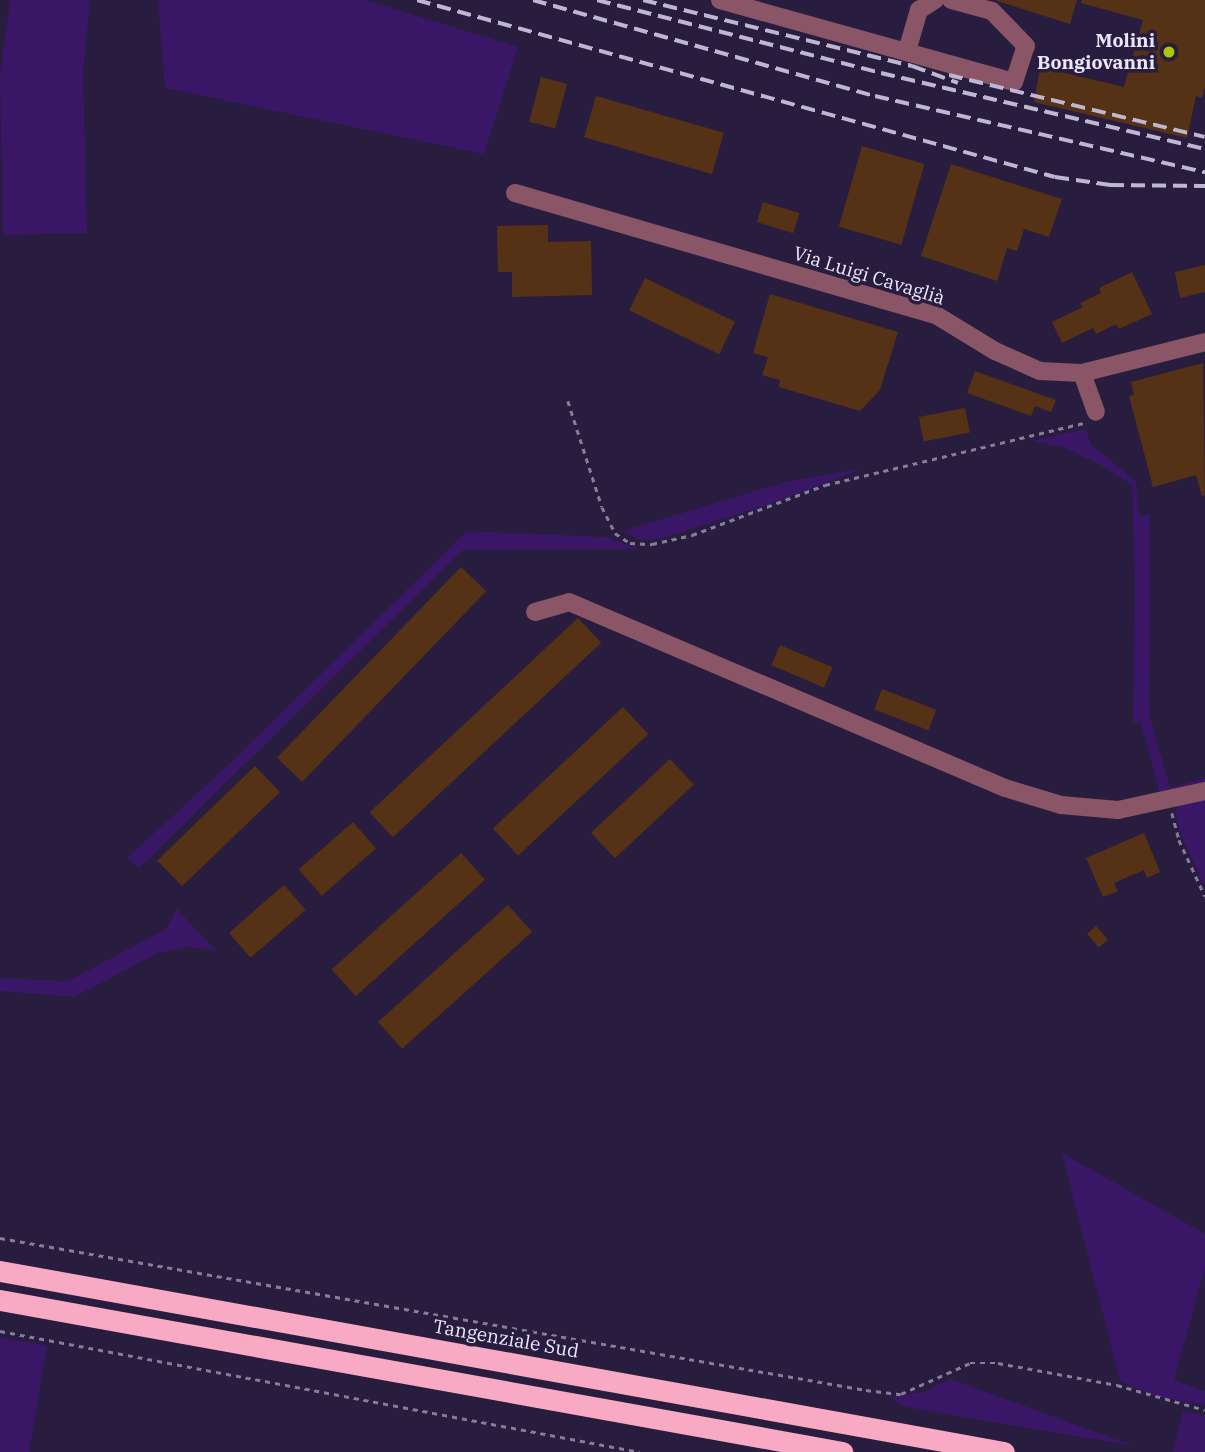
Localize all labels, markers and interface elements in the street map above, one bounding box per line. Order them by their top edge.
place label: Molini Bongiovanni [1037,30,1155,74]
marker: Molini Bongiovanni [1161,44,1177,60]
street label: Via Luigi Cavaglià [790,242,948,310]
street label: Tangenziale Sud [431,1315,581,1363]

